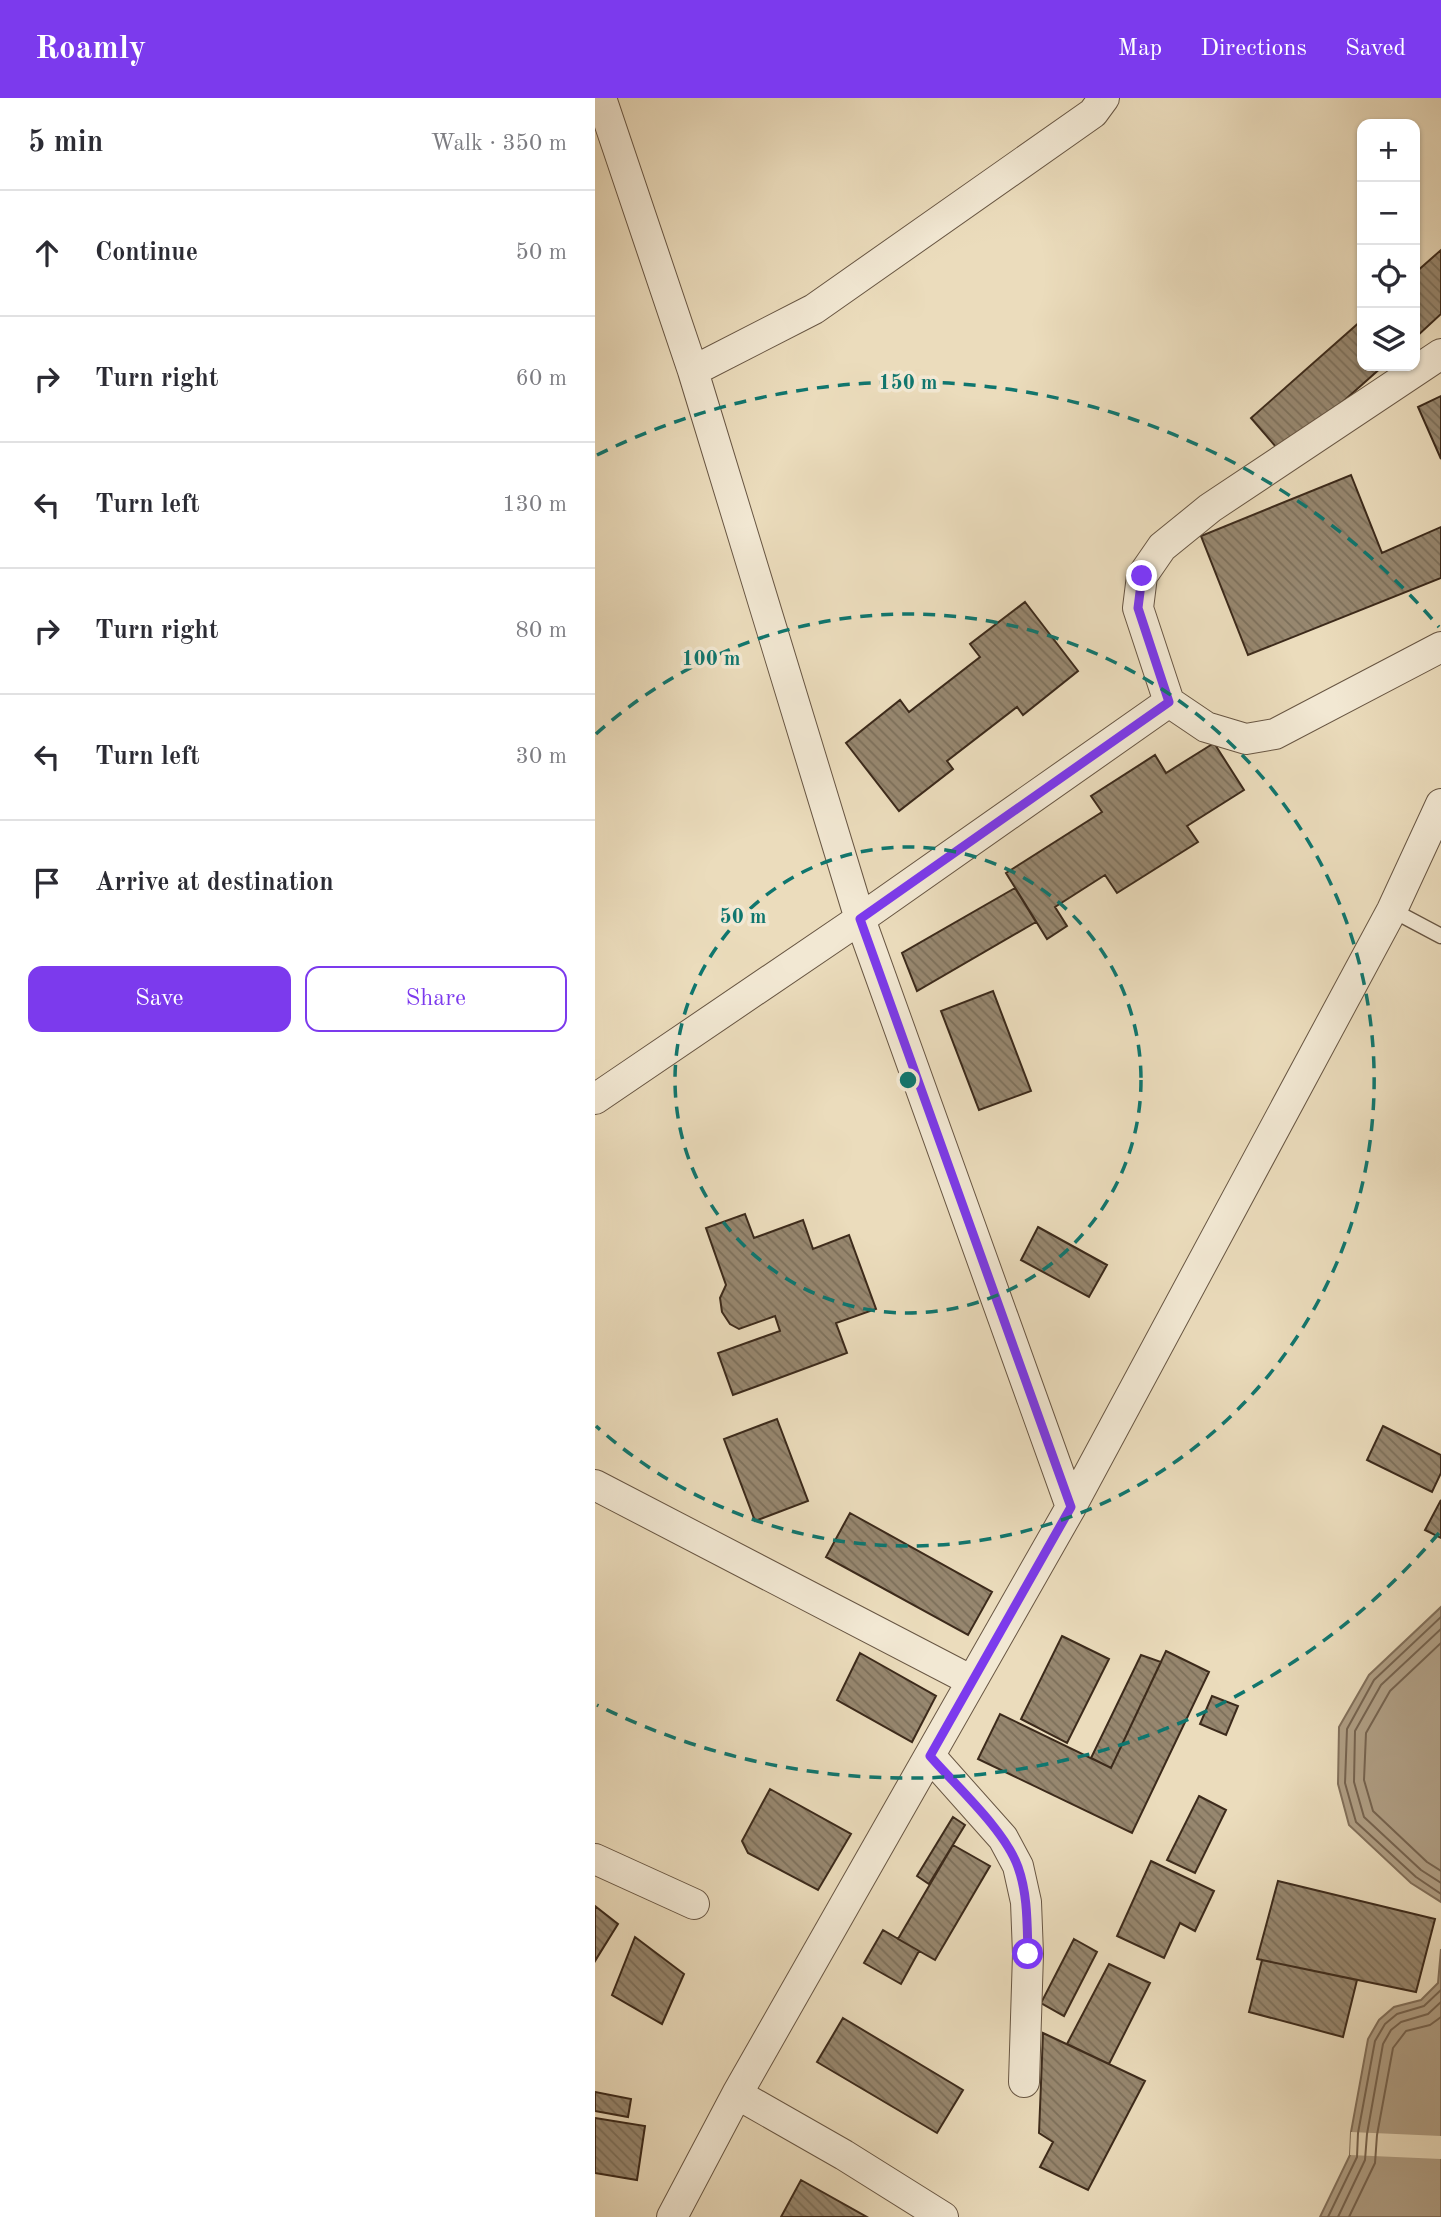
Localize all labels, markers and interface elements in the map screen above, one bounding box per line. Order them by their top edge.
text: Roamly [35,33,146,66]
text: Map [1118,37,1162,61]
text: Directions [1200,37,1307,61]
text: Saved [1345,37,1406,61]
map controls [1357,119,1420,371]
button: + [1357,119,1420,182]
text: 5 min [28,128,103,158]
text: Walk · 350 m [431,132,567,155]
button: − [1357,182,1420,245]
icon: ahead [28,234,66,272]
text: Continue [95,240,198,266]
text: 50 m [516,241,567,264]
button: locate [1357,245,1420,308]
button: layers [1357,308,1420,371]
icon: right [28,360,66,398]
text: Turn right [95,366,218,392]
text: 60 m [516,367,567,390]
text: 150 m [878,373,938,394]
icon: left [28,486,66,524]
text: Turn left [95,492,200,518]
text: 130 m [502,493,567,516]
route end [1126,560,1157,591]
icon: right [28,612,66,650]
text: Turn right [95,618,218,644]
text: 80 m [516,619,567,642]
text: 100 m [681,649,741,670]
icon: left [28,738,66,776]
text: Turn left [95,744,200,770]
text: 30 m [516,745,567,768]
icon: arrive [28,864,66,902]
text: Arrive at destination [95,870,334,896]
text: 50 m [719,907,767,928]
button: Save [28,966,291,1032]
button: Share [305,966,567,1032]
centre of rings [896,1068,920,1092]
route start [1012,1938,1043,1969]

